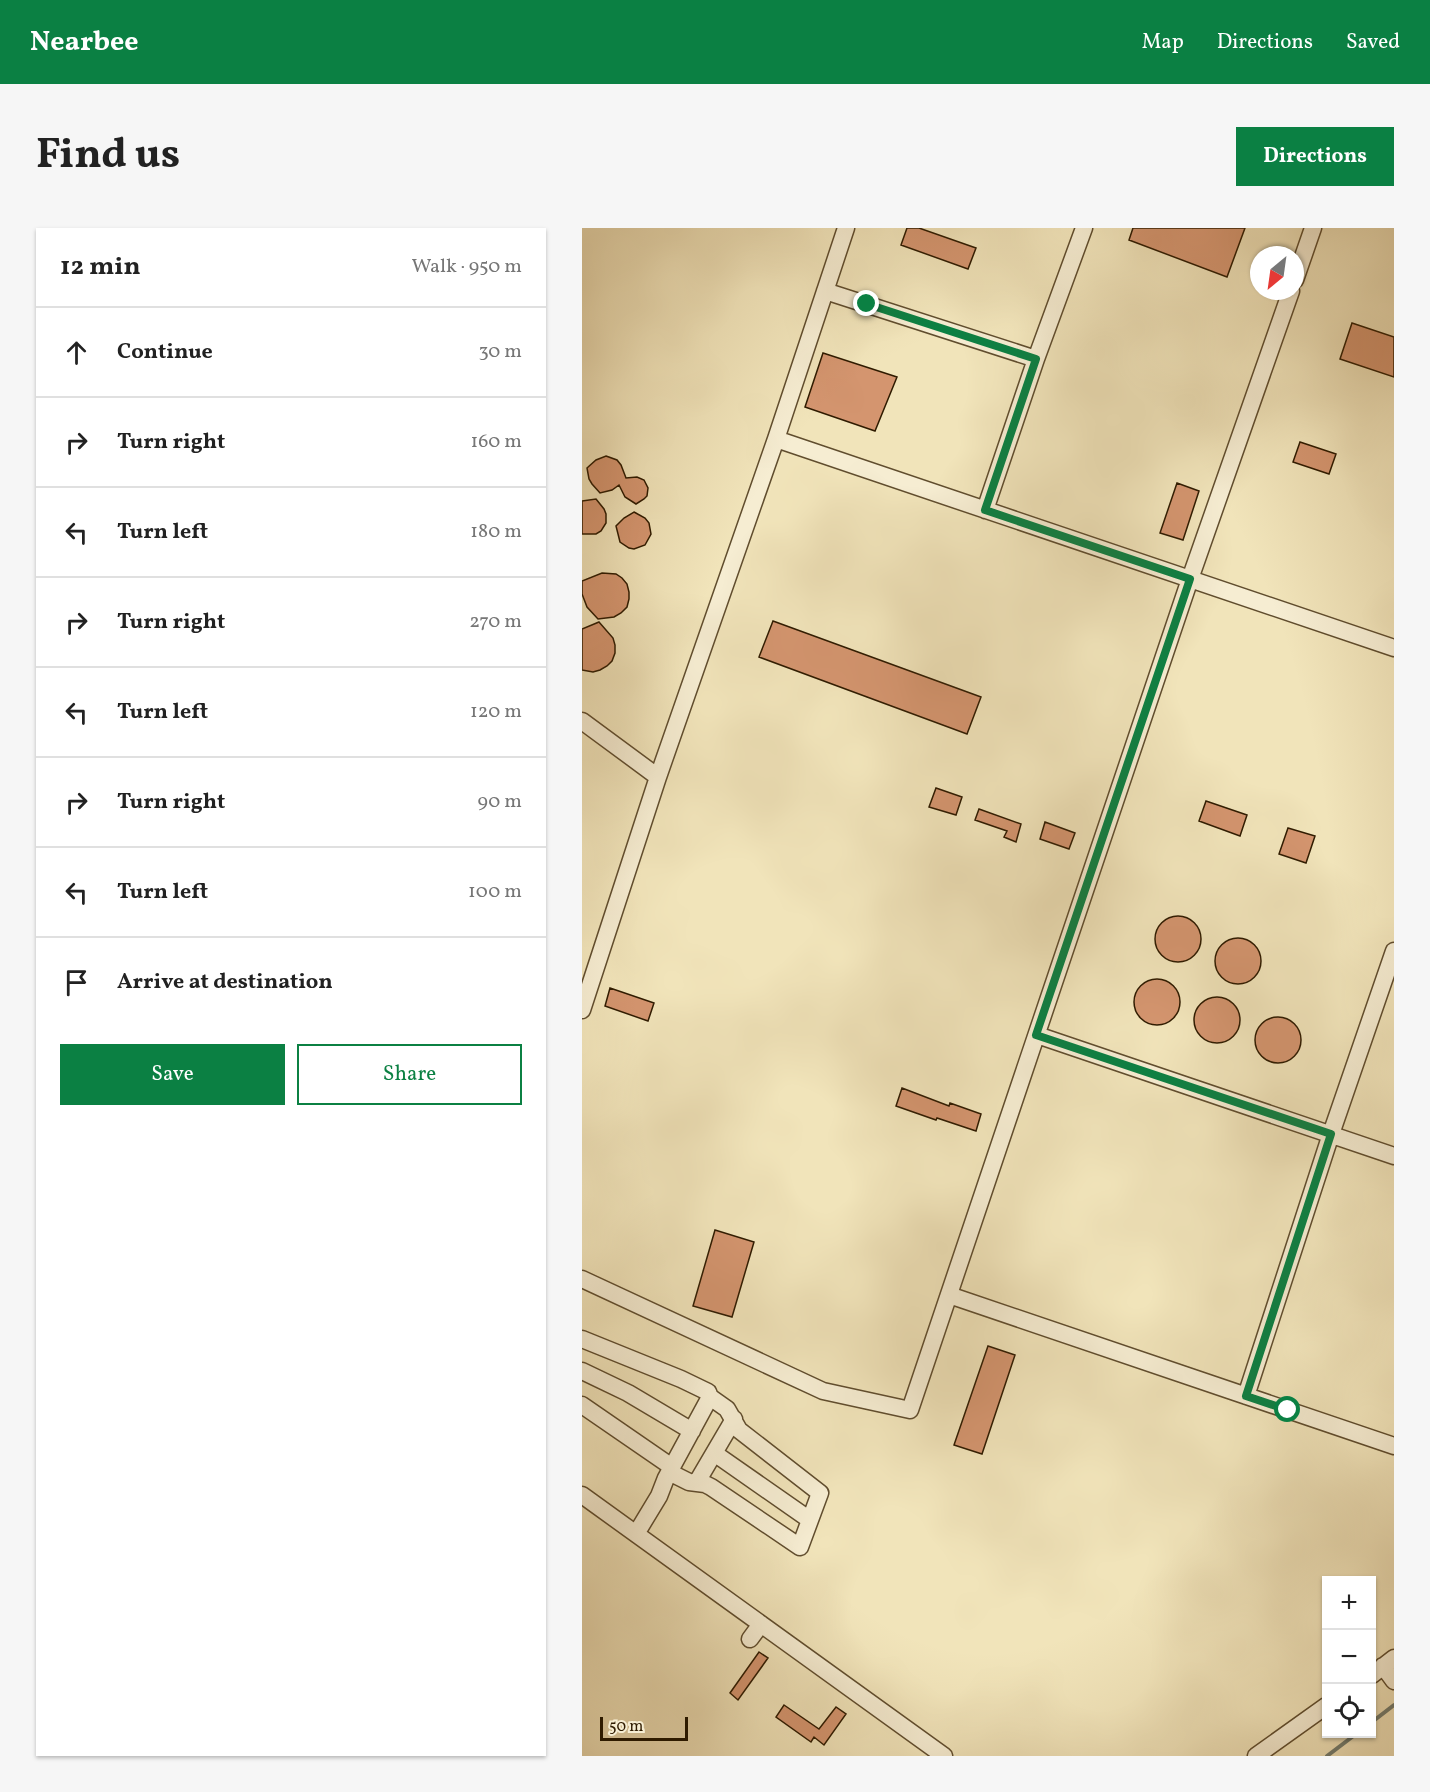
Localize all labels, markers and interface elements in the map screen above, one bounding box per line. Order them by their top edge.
text: Nearbee [30,23,139,62]
text: Map [1142,28,1184,57]
text: Directions [1217,28,1313,57]
text: Saved [1346,28,1400,57]
text: Find us [36,127,180,186]
button: Directions [1236,127,1394,186]
north arrow [1250,246,1304,300]
text: 12 min [60,249,141,285]
text: Walk · 950 m [411,253,522,281]
route end [853,290,879,316]
icon: ahead [60,336,93,369]
text: Continue [117,337,213,368]
text: 30 m [478,338,522,366]
icon: right [60,426,93,459]
text: Turn right [117,427,225,458]
text: 160 m [470,428,522,456]
icon: left [60,516,93,549]
text: Turn left [117,517,208,548]
text: 180 m [470,518,522,546]
icon: right [60,606,93,639]
text: Turn right [117,607,225,638]
text: 270 m [469,608,522,636]
icon: left [60,696,93,729]
text: Turn left [117,697,208,728]
text: 120 m [470,698,522,726]
icon: right [60,786,93,819]
text: Turn right [117,787,225,818]
text: 90 m [478,788,522,816]
icon: left [60,876,93,909]
text: Turn left [117,877,208,908]
text: 100 m [468,878,522,906]
icon: arrive [60,966,93,999]
text: Arrive at destination [117,967,333,998]
button: Save [60,1044,285,1105]
button: Share [297,1044,522,1105]
route start [1274,1396,1300,1422]
map controls [1322,1576,1376,1738]
button: + [1322,1576,1376,1630]
button: − [1322,1630,1376,1684]
button: locate [1322,1684,1376,1738]
scale bar [600,1714,688,1742]
text: 50 m [609,1716,643,1738]

